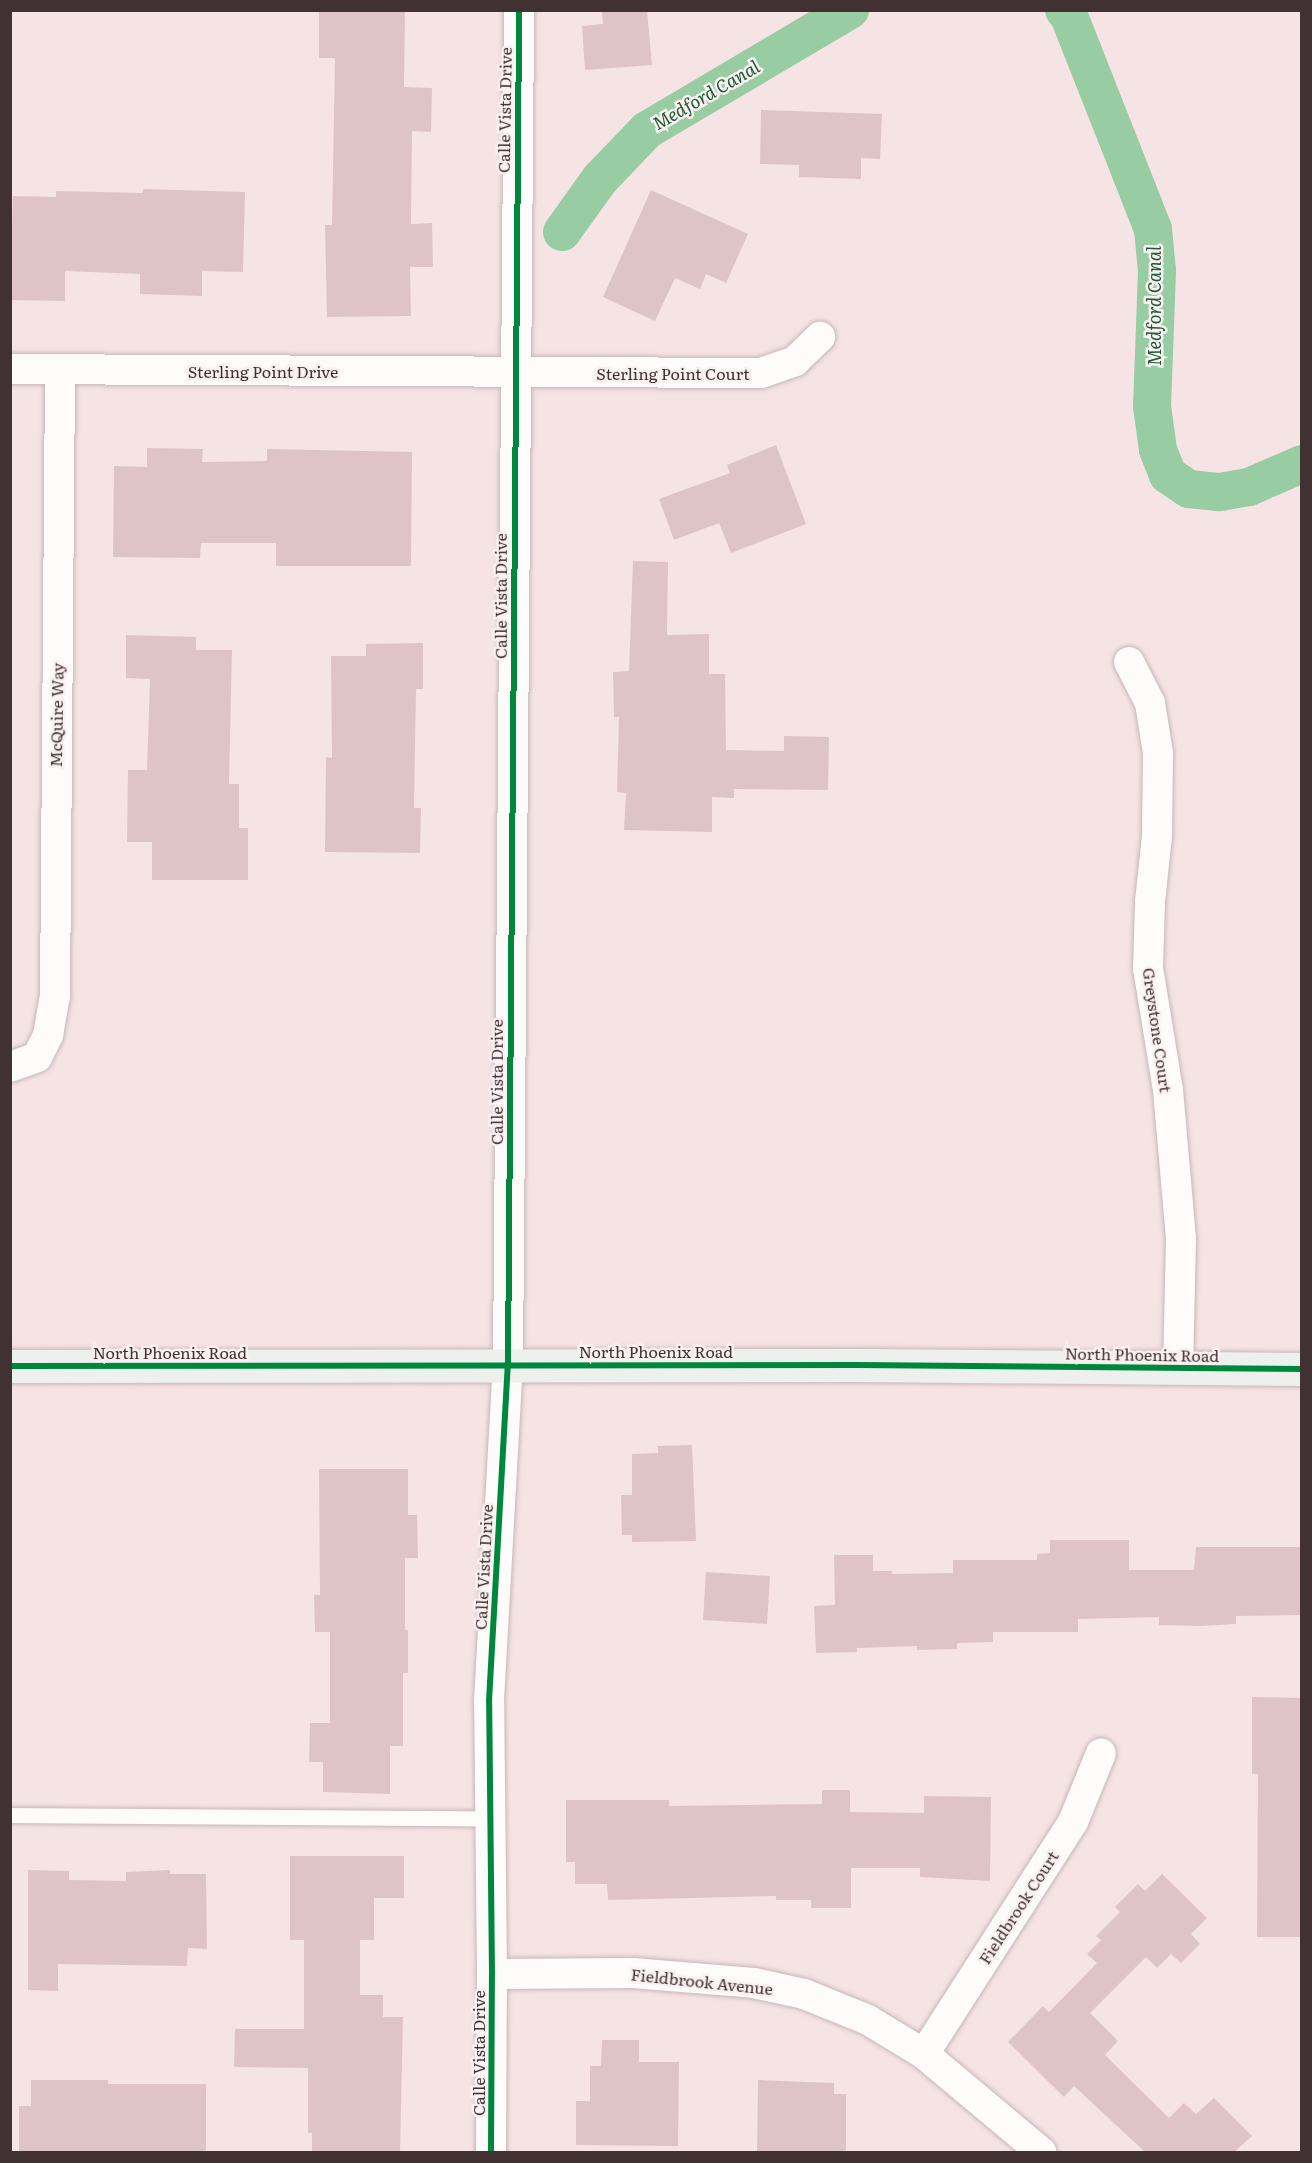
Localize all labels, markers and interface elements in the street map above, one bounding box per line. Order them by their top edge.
street label: Calle Vista Drive [493,47,515,173]
water label: Medford Canal [649,56,763,134]
water label: Medford Canal [1143,246,1165,366]
street label: Sterling Point Drive [188,361,338,381]
street label: Sterling Point Court [596,363,750,383]
street label: Calle Vista Drive [490,533,510,659]
street label: McQuire Way [45,663,67,767]
street label: Greystone Court [1140,966,1176,1094]
street label: Calle Vista Drive [486,1019,506,1145]
street label: North Phoenix Road [579,1341,733,1361]
street label: North Phoenix Road [93,1342,247,1362]
street label: North Phoenix Road [1065,1343,1219,1365]
street label: Calle Vista Drive [470,1504,496,1630]
street label: Fieldbrook Court [974,1847,1062,1967]
street label: Fieldbrook Avenue [630,1964,774,1998]
street label: Calle Vista Drive [468,1990,488,2116]

